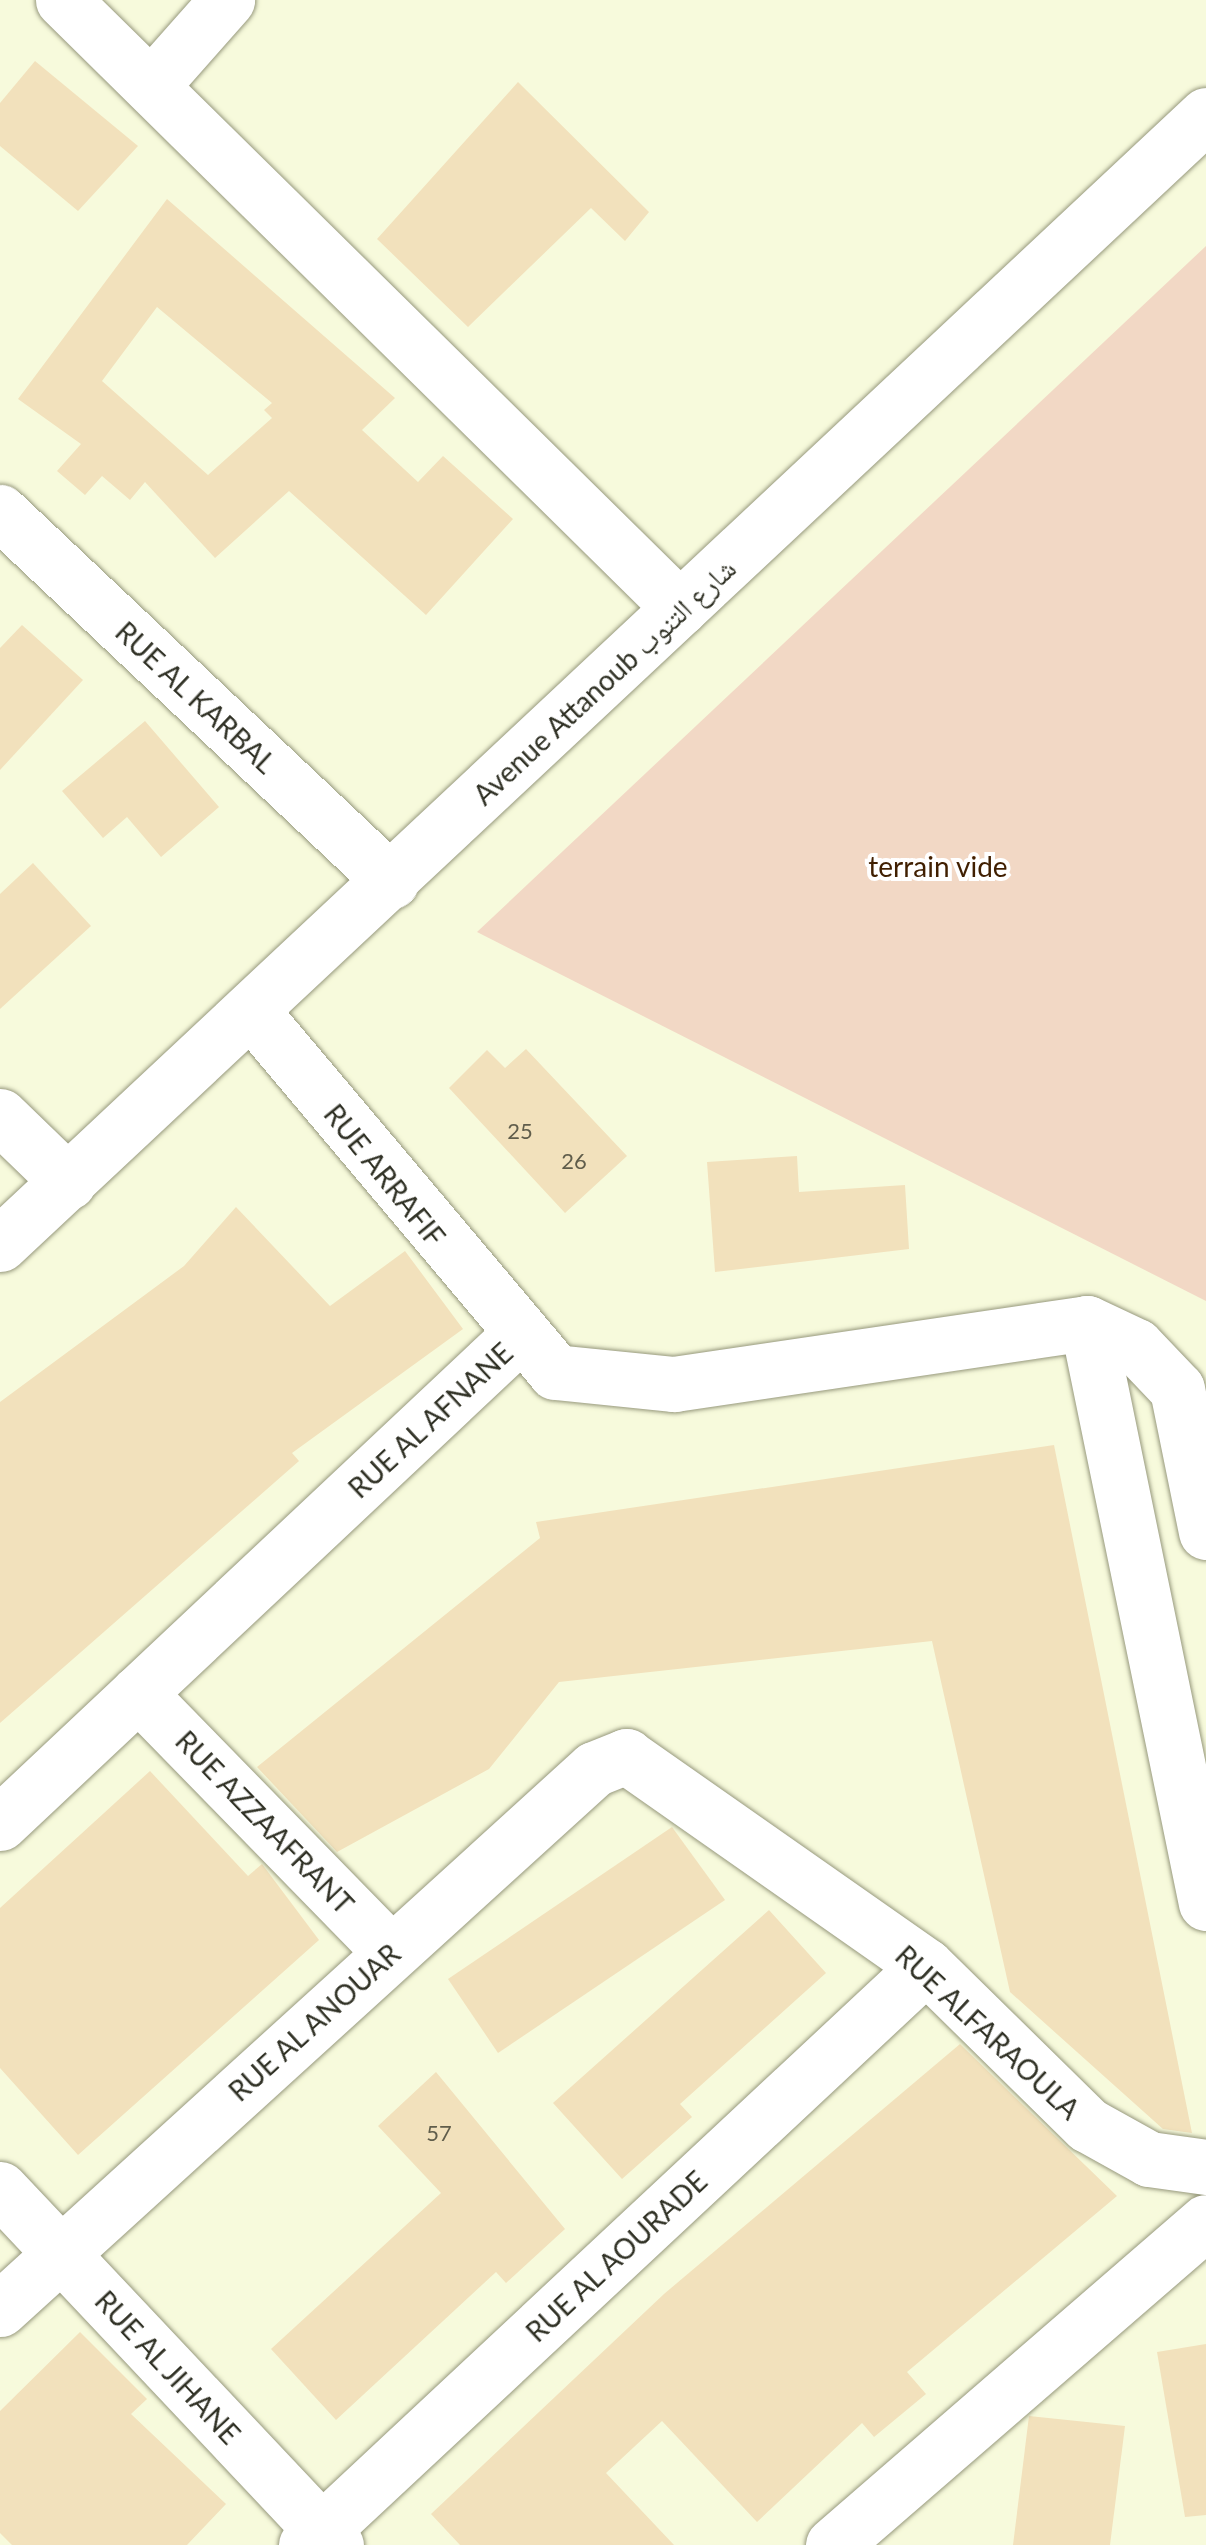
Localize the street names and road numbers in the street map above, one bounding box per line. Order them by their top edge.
street label: Avenue Attanoub شارع التنوب [466,550,742,812]
street label: RUE AL KARBAL [108,614,284,780]
street label: RUE ARRAFIF [317,1097,453,1253]
street label: RUE AL AFNANE [340,1335,520,1505]
street label: RUE AZZAAFRANT [169,1723,361,1921]
street label: RUE AL ANOUAR [221,1935,407,2109]
street label: RUE ALFARAOULA [889,1938,1087,2126]
street label: RUE AL AOURADE [518,2163,714,2349]
street label: RUE AL JIHANE [88,2283,248,2451]

